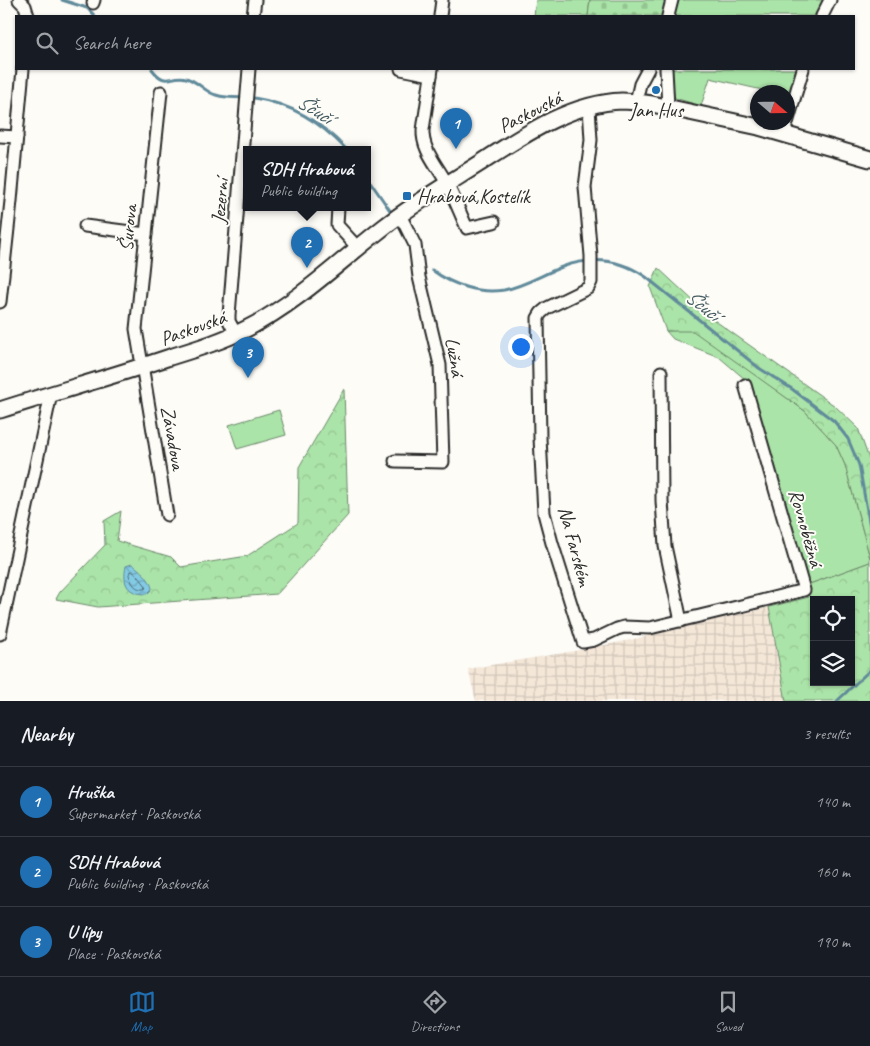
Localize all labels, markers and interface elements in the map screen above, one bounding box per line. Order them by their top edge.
search box [15,15,855,70]
icon: search [33,29,61,57]
text: Search here [73,31,150,55]
street label: Paskovská [494,84,568,139]
marker: Jan Hus [650,84,662,96]
north arrow [750,85,795,130]
water label: Ščučí [292,88,343,134]
place label: Jan Hus [628,98,685,123]
pin: 1 [440,108,472,149]
popup [243,146,371,211]
text: SDH Hrabová [261,157,353,181]
street label: Jezerní [205,173,235,226]
text: Public building [261,181,337,201]
place label: Hrabová,Kostelík [417,184,531,209]
marker: Hrabová,Kostelík [401,190,413,202]
street label: Šurova [113,202,143,252]
pin: 2 [291,227,323,268]
water label: Ščučí [680,283,731,331]
street label: Paskovská [157,304,231,351]
your location [508,334,534,360]
street label: Lužná [440,336,471,381]
pin: 3 [232,337,264,378]
street label: Závadova [155,404,191,473]
street label: Rovnoběžná [783,486,830,572]
street label: Na Farském [552,503,598,590]
map controls [810,596,855,686]
button: locate [810,596,855,641]
button: layers [810,641,855,686]
text: Nearby [20,721,73,747]
text: 3 results [803,724,850,744]
text: Hruška [67,780,114,804]
text: 1 [32,792,40,812]
text: 140 m [816,792,850,812]
text: Supermarket · Paskovská [67,804,200,824]
text: SDH Hrabová [67,850,159,874]
text: 2 [32,862,40,882]
text: 160 m [816,862,850,882]
text: Public building · Paskovská [67,874,208,894]
text: U lípy [67,920,101,944]
text: 3 [32,932,40,952]
text: 190 m [816,932,850,952]
text: Place · Paskovská [67,944,160,964]
tab: Map [128,988,156,1035]
tab: Directions [411,988,459,1035]
tab: Saved [714,988,742,1035]

